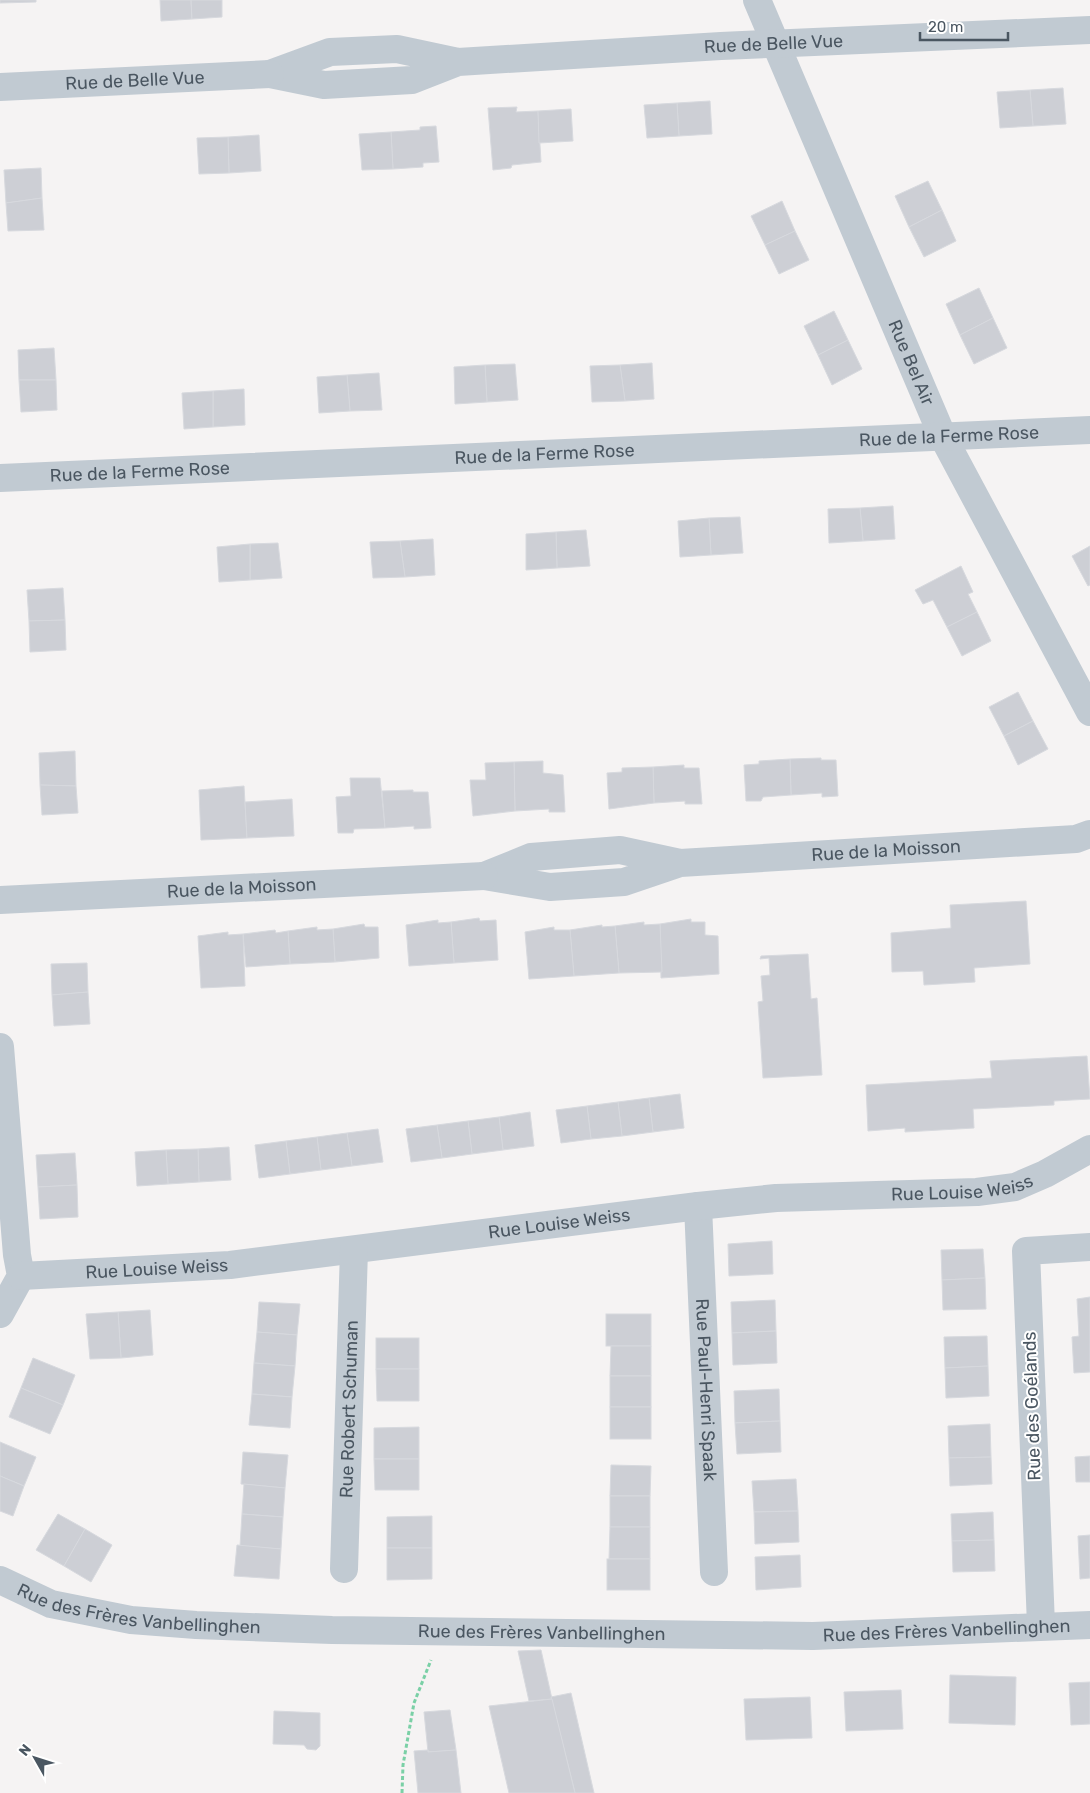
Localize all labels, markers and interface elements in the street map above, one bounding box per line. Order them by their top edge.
scale bar [920,10,1008,42]
text: 20 m [928,18,963,36]
street label: Rue de Belle Vue [703,30,844,58]
street label: Rue de Belle Vue [65,66,205,95]
street label: Rue Bel Air [883,316,939,409]
street label: Rue de la Ferme Rose [859,421,1040,451]
street label: Rue de la Ferme Rose [454,439,635,469]
street label: Rue de la Ferme Rose [49,457,230,487]
street label: Rue de la Moisson [811,835,961,866]
street label: Rue de la Moisson [166,873,317,903]
street label: Rue Louise Weiss [891,1169,1036,1206]
street label: Rue Louise Weiss [487,1204,631,1243]
street label: Rue Louise Weiss [85,1254,229,1284]
street label: Rue Paul-Henri Spaak [691,1298,721,1482]
street label: Rue Robert Schuman [335,1320,363,1498]
street label: Rue des Goélands [1018,1331,1046,1481]
street label: Rue des Frères Vanbellinghen [14,1579,261,1638]
street label: Rue des Frères Vanbellinghen [822,1615,1071,1647]
street label: Rue des Frères Vanbellinghen [418,1620,666,1645]
north arrow [10,1733,60,1783]
text: N [16,1741,35,1759]

